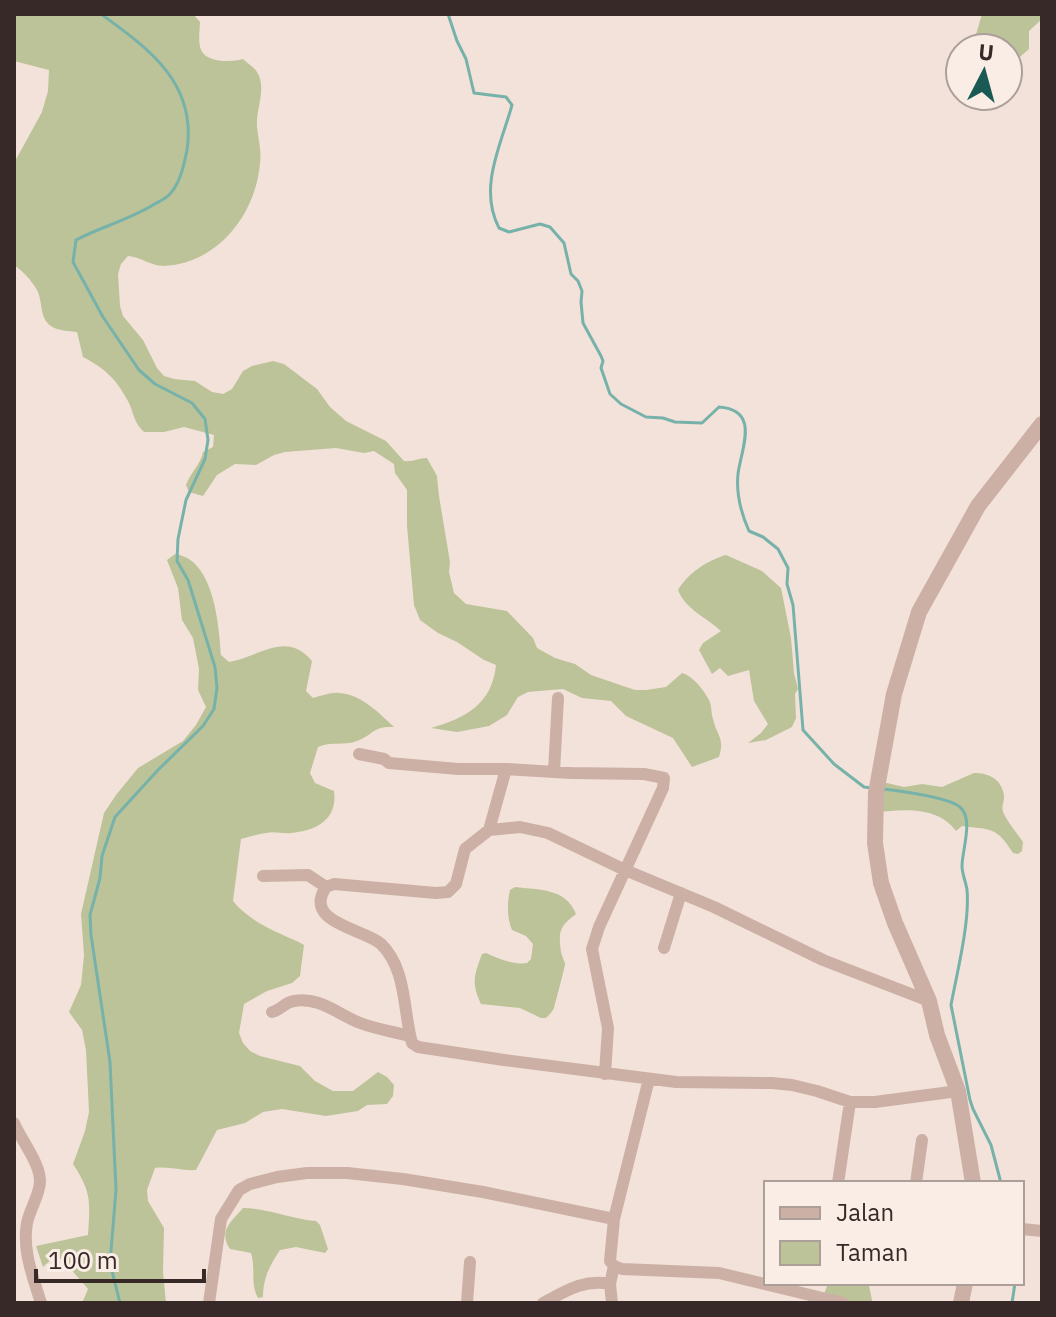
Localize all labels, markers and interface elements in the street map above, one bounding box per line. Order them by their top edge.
north arrow [944,32,1024,112]
text: U [977,36,995,67]
legend [764,1181,1024,1285]
text: Jalan [836,1196,894,1228]
scale bar [36,1233,204,1283]
text: Taman [836,1236,908,1268]
text: 100 m [48,1244,118,1276]

